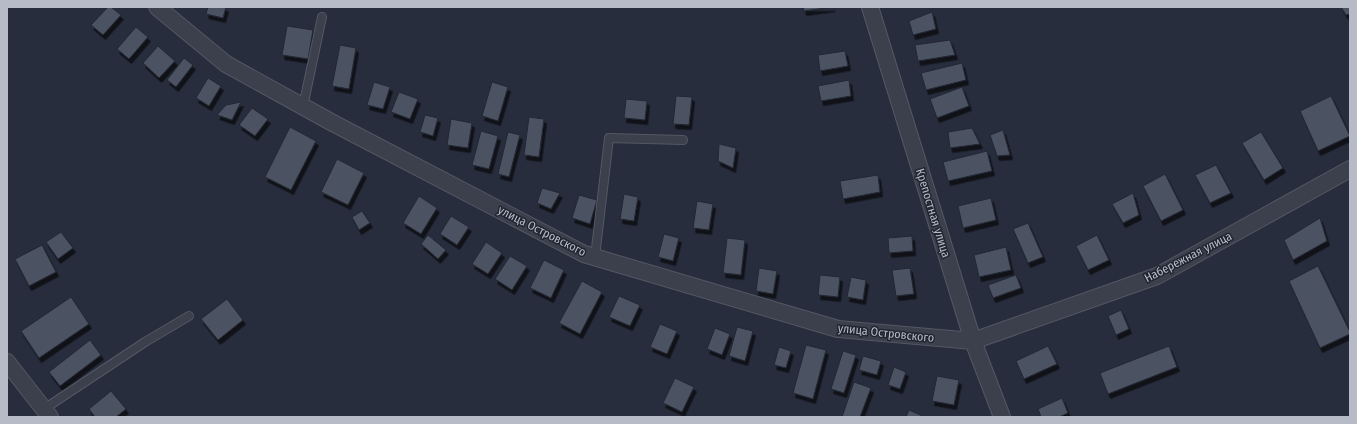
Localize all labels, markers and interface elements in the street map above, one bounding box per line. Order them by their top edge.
street label: Крепостная улица [913,167,953,259]
street label: улица Островского [496,203,588,259]
street label: Набережная улица [1142,229,1234,285]
street label: улица Островского [837,321,935,345]

